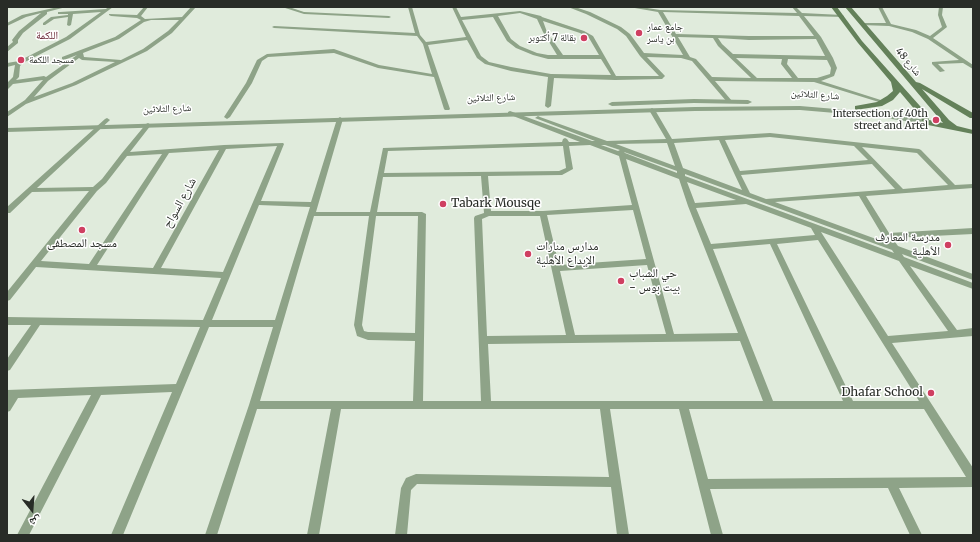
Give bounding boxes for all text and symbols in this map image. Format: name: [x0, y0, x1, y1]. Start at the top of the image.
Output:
place label: جامع عمار بن ياسر: [647, 21, 683, 44]
marker: جامع عمار بن ياسر: [634, 28, 644, 38]
district label: اللكمة: [36, 29, 58, 43]
place label: بقالة 7 أكتوبر: [528, 32, 576, 44]
marker: بقالة 7 أكتوبر: [579, 33, 589, 43]
street label: شارع 48: [893, 45, 923, 79]
place label: مسجد اللكمة: [29, 54, 74, 66]
marker: مسجد اللكمة: [16, 55, 26, 65]
street label: شارع الثلاثين: [790, 87, 840, 103]
street label: شارع الثلاثين: [467, 91, 515, 105]
street label: شارع الثلاثين: [143, 102, 191, 116]
place label: Intersection of 40th street and Artel: [832, 108, 928, 132]
marker: Intersection of 40th street and Artel: [931, 115, 941, 125]
street label: شارع السواح: [160, 175, 200, 231]
place label: Tabark Mousqe: [451, 197, 540, 211]
marker: Tabark Mousqe: [438, 199, 448, 209]
marker: مسجد المصطفى: [77, 225, 87, 235]
place label: مدرسة المعارف الأهلية: [875, 231, 940, 259]
place label: مسجد المصطفى: [47, 237, 117, 251]
place label: مدارس منارات الإبداع الأهلية: [536, 240, 598, 268]
marker: مدرسة المعارف الأهلية: [943, 240, 953, 250]
marker: مدارس منارات الإبداع الأهلية: [523, 249, 533, 259]
place label: حي الشباب - بيت بوس: [629, 267, 680, 295]
marker: حي الشباب - بيت بوس: [616, 276, 626, 286]
place label: Dhafar School: [841, 386, 923, 400]
marker: Dhafar School: [926, 388, 936, 398]
north arrow: [12, 490, 52, 530]
text: ش: [28, 513, 43, 530]

